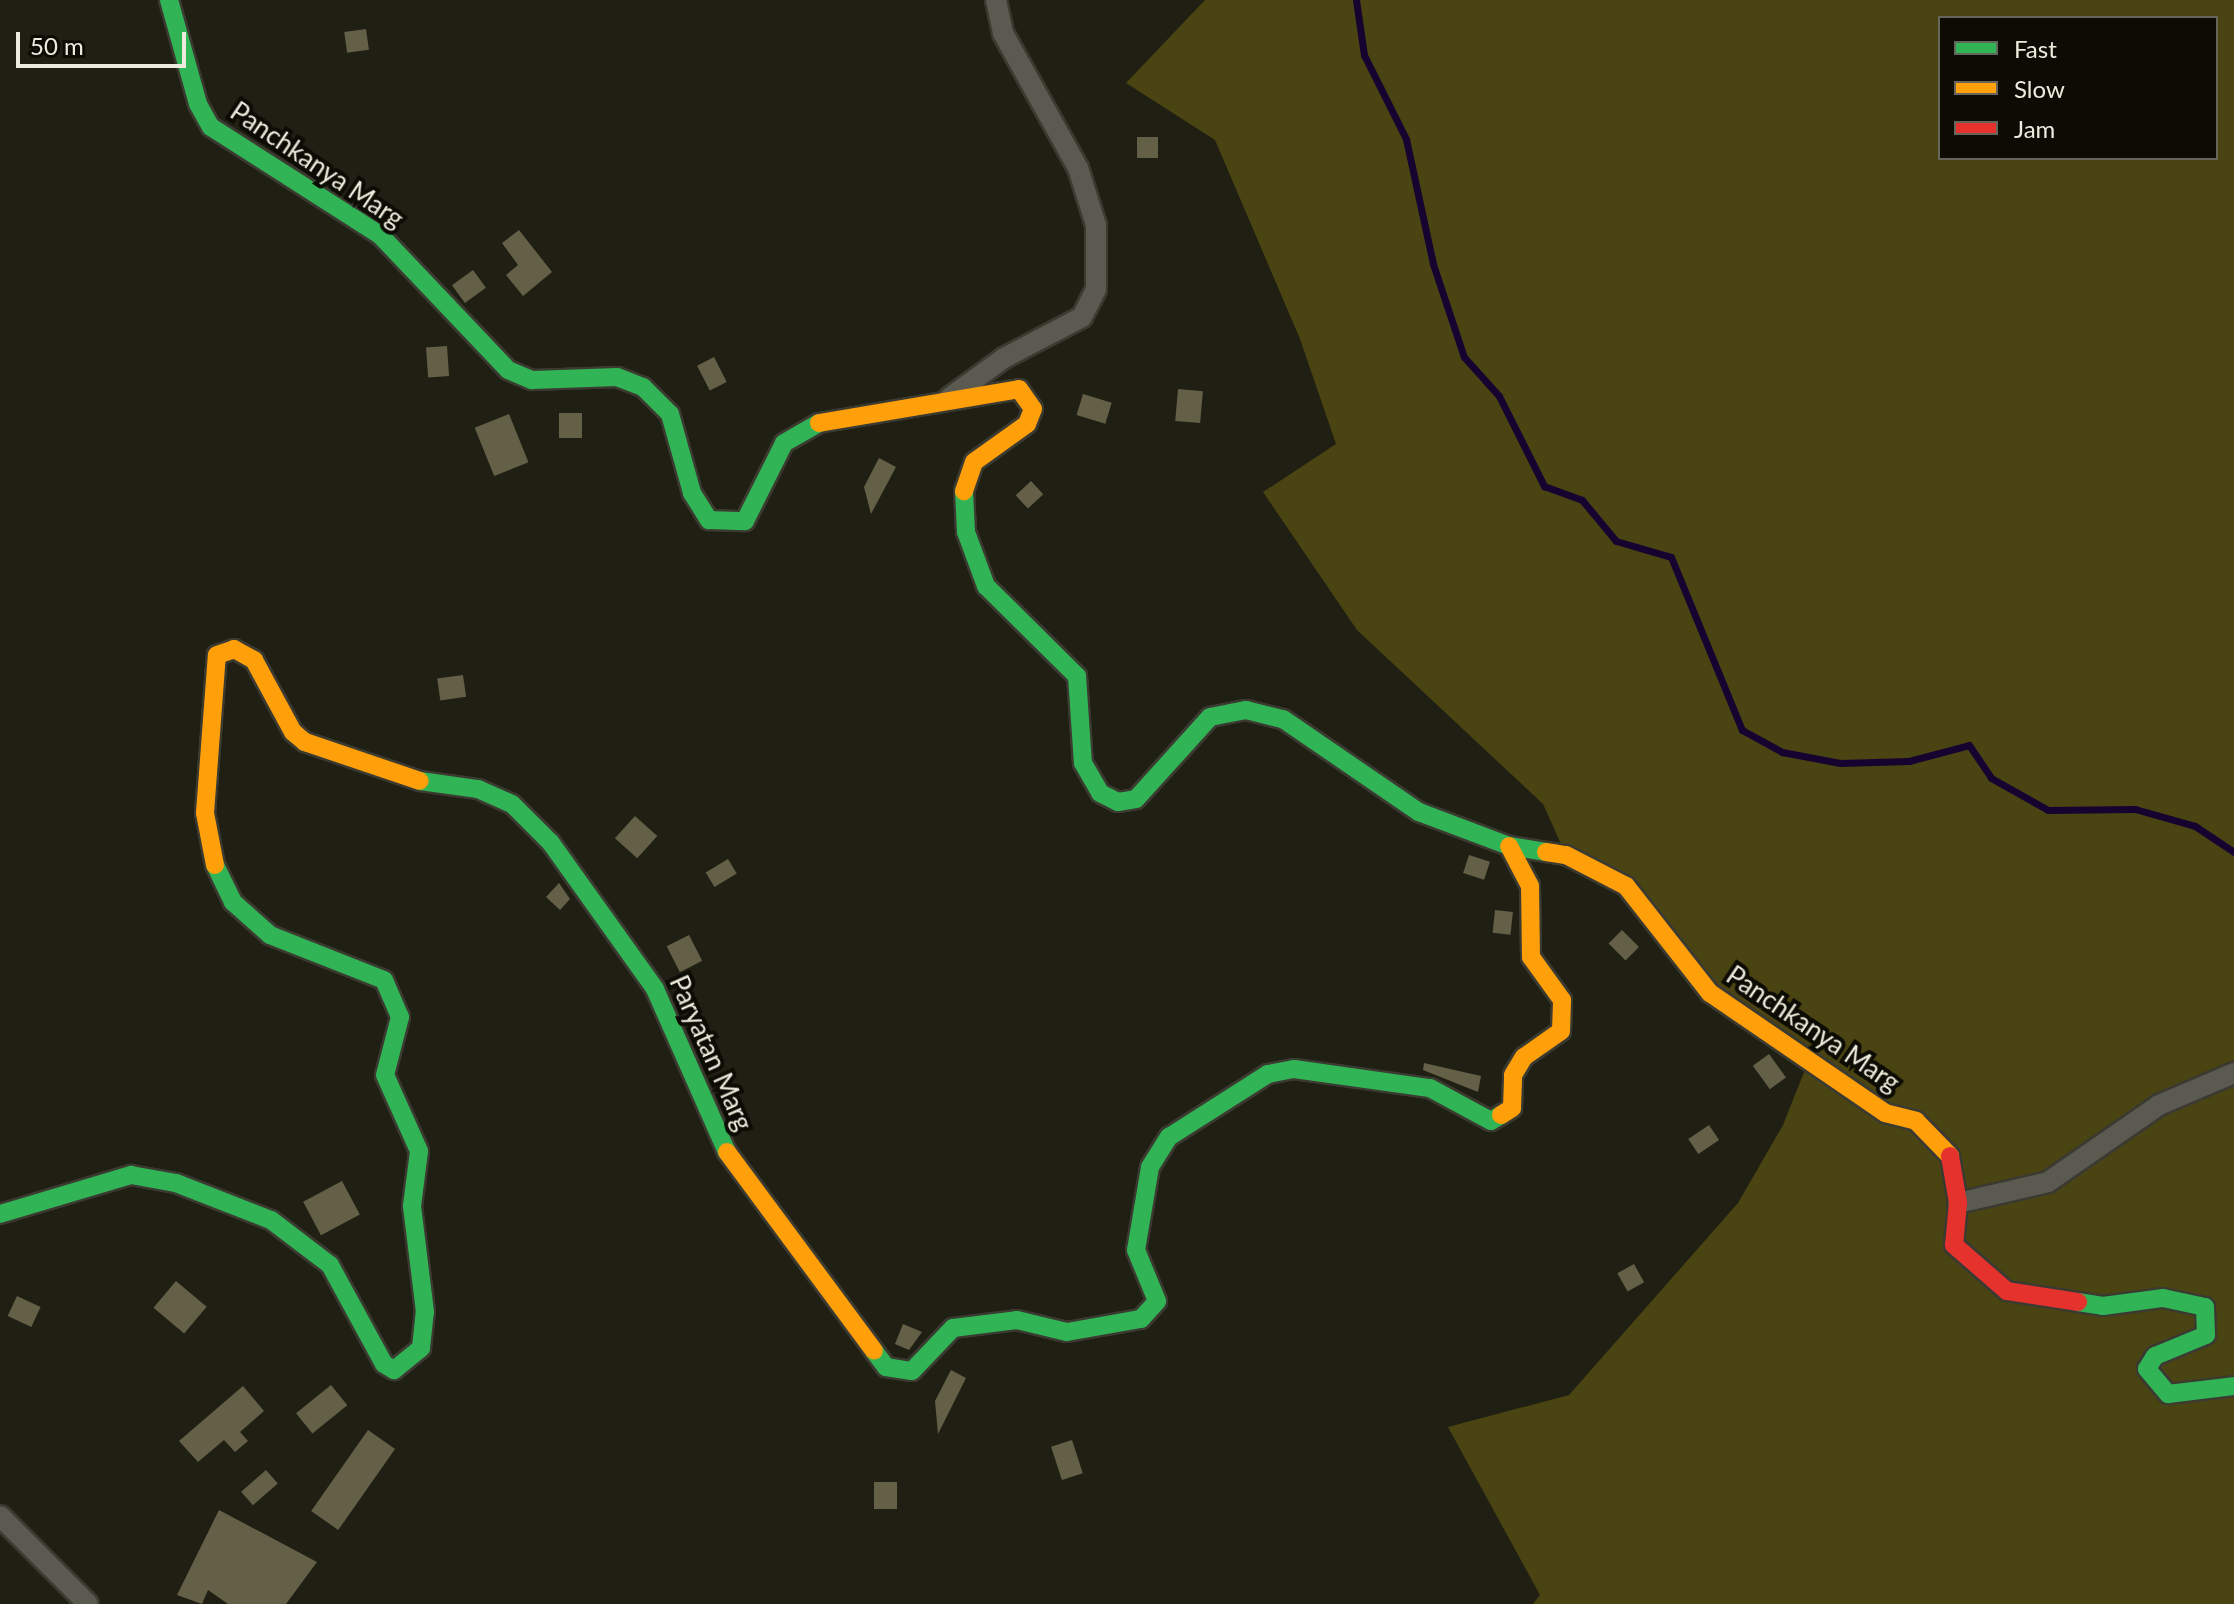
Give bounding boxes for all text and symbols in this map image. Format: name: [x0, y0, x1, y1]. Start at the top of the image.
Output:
scale bar: [20, 16, 190, 66]
legend: [1938, 16, 2218, 160]
text: 50 m: [30, 31, 84, 60]
text: Fast: [2014, 34, 2057, 63]
text: Slow: [2014, 74, 2065, 103]
street label: Panchkanya Marg: [225, 96, 409, 234]
text: Jam: [2014, 114, 2055, 143]
street label: Panchkanya Marg: [1721, 960, 1905, 1098]
street label: Paryatan Marg: [663, 971, 759, 1135]

